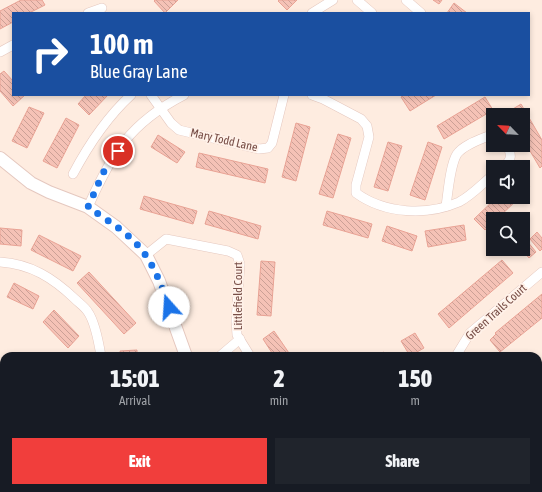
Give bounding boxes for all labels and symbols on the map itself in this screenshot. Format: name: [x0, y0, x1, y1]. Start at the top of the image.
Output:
north arrow: [486, 108, 530, 152]
street label: Mary Todd Lane: [189, 125, 259, 155]
pin: [101, 134, 135, 168]
street label: Littlefield Court: [231, 261, 245, 330]
street label: Green Trails Court: [463, 281, 530, 343]
position arrow: [148, 286, 190, 328]

